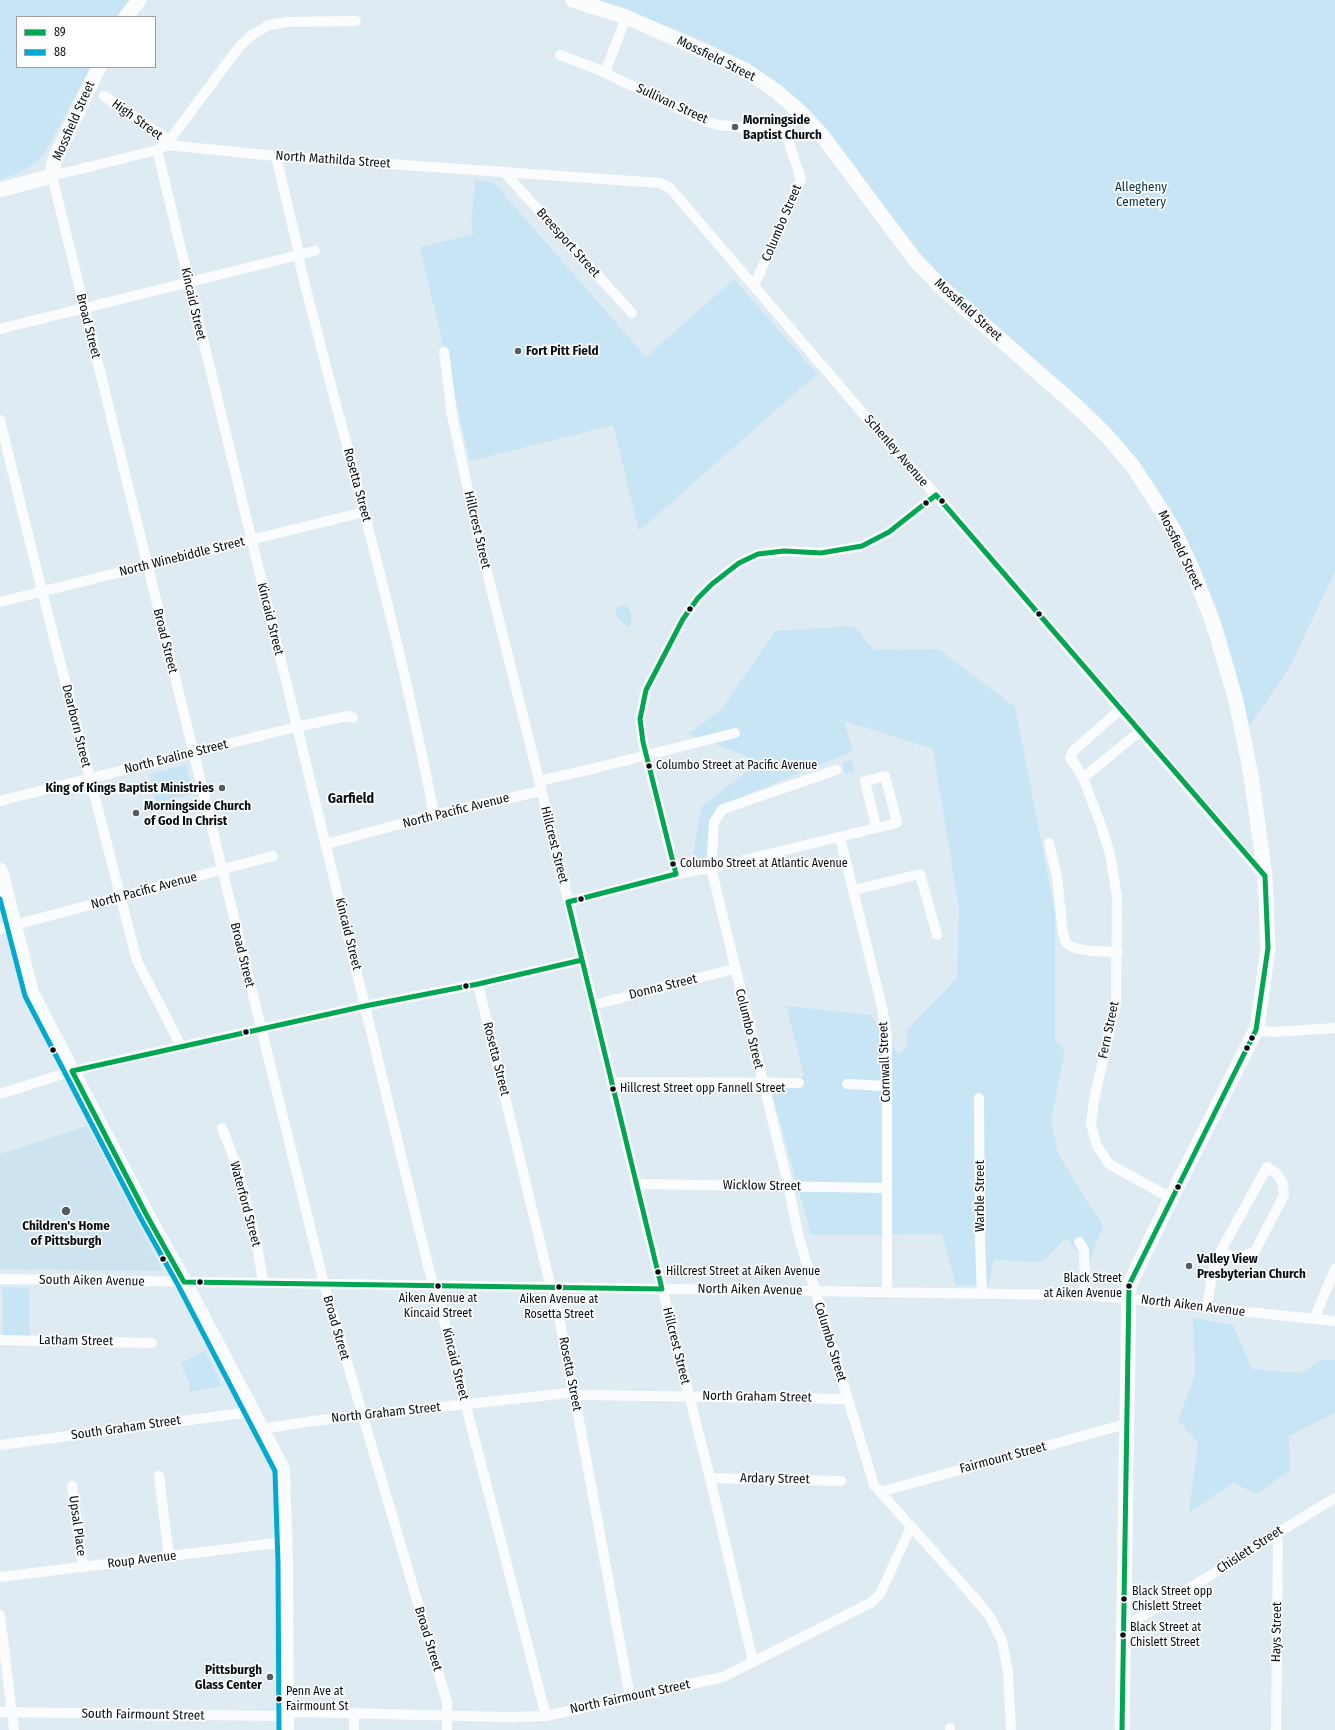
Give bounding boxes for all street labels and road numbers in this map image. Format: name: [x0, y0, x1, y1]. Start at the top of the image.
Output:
street label: Mossfield Street: [674, 33, 758, 85]
street label: Mossfield Street: [49, 79, 99, 163]
street label: Sullivan Street: [634, 81, 710, 127]
street label: High Street: [108, 96, 166, 144]
street label: North Mathilda Street: [275, 148, 391, 172]
street label: Columbo Street: [759, 182, 805, 264]
street label: Breesport Street: [533, 205, 603, 281]
street label: Kincaid Street: [177, 266, 209, 342]
street label: Mossfield Street: [931, 276, 1005, 344]
street label: Broad Street: [72, 292, 104, 360]
street label: Schenley Avenue: [861, 412, 931, 490]
street label: Rosetta Street: [340, 447, 374, 523]
street label: Hillcrest Street: [461, 490, 493, 570]
street label: Mossfield Street: [1154, 508, 1206, 592]
street label: North Winebiddle Street: [118, 534, 246, 580]
street label: Kincaid Street: [253, 581, 287, 657]
street label: Broad Street: [149, 607, 181, 675]
street label: Dearborn Street: [58, 683, 94, 769]
street label: North Evaline Street: [123, 737, 229, 777]
street label: North Pacific Avenue: [401, 790, 511, 832]
street label: Hillcrest Street: [537, 805, 571, 885]
street label: North Pacific Avenue: [89, 869, 199, 913]
street label: Kincaid Street: [331, 896, 365, 972]
street label: Broad Street: [226, 921, 258, 989]
street label: Donna Street: [627, 971, 699, 1003]
street label: Columbo Street: [731, 987, 767, 1071]
street label: Fern Street: [1095, 1000, 1123, 1060]
street label: Rosetta Street: [479, 1020, 513, 1098]
street label: Cornwall Street: [876, 1021, 894, 1103]
street label: Waterford Street: [226, 1160, 264, 1248]
street label: Warble Street: [972, 1160, 988, 1232]
street label: Wicklow Street: [723, 1178, 801, 1194]
street label: South Aiken Avenue: [39, 1272, 145, 1290]
street label: North Aiken Avenue: [697, 1281, 803, 1299]
street label: North Aiken Avenue: [1140, 1292, 1246, 1320]
street label: Broad Street: [319, 1294, 353, 1362]
street label: Columbo Street: [811, 1300, 849, 1384]
street label: Hillcrest Street: [659, 1306, 693, 1386]
street label: Kincaid Street: [438, 1326, 472, 1402]
street label: Latham Street: [39, 1333, 113, 1349]
street label: Rosetta Street: [555, 1335, 585, 1413]
street label: North Graham Street: [702, 1388, 812, 1406]
street label: North Graham Street: [331, 1400, 441, 1426]
street label: South Graham Street: [70, 1413, 182, 1443]
street label: Fairmount Street: [958, 1439, 1048, 1477]
street label: Ardary Street: [740, 1471, 810, 1487]
street label: Upsal Place: [65, 1495, 89, 1557]
street label: Chislett Street: [1214, 1523, 1286, 1577]
street label: Roup Avenue: [107, 1548, 177, 1572]
street label: Hays Street: [1269, 1602, 1285, 1662]
street label: Broad Street: [411, 1605, 445, 1673]
street label: North Fairmount Street: [569, 1677, 691, 1717]
street label: South Fairmount Street: [81, 1706, 205, 1724]

